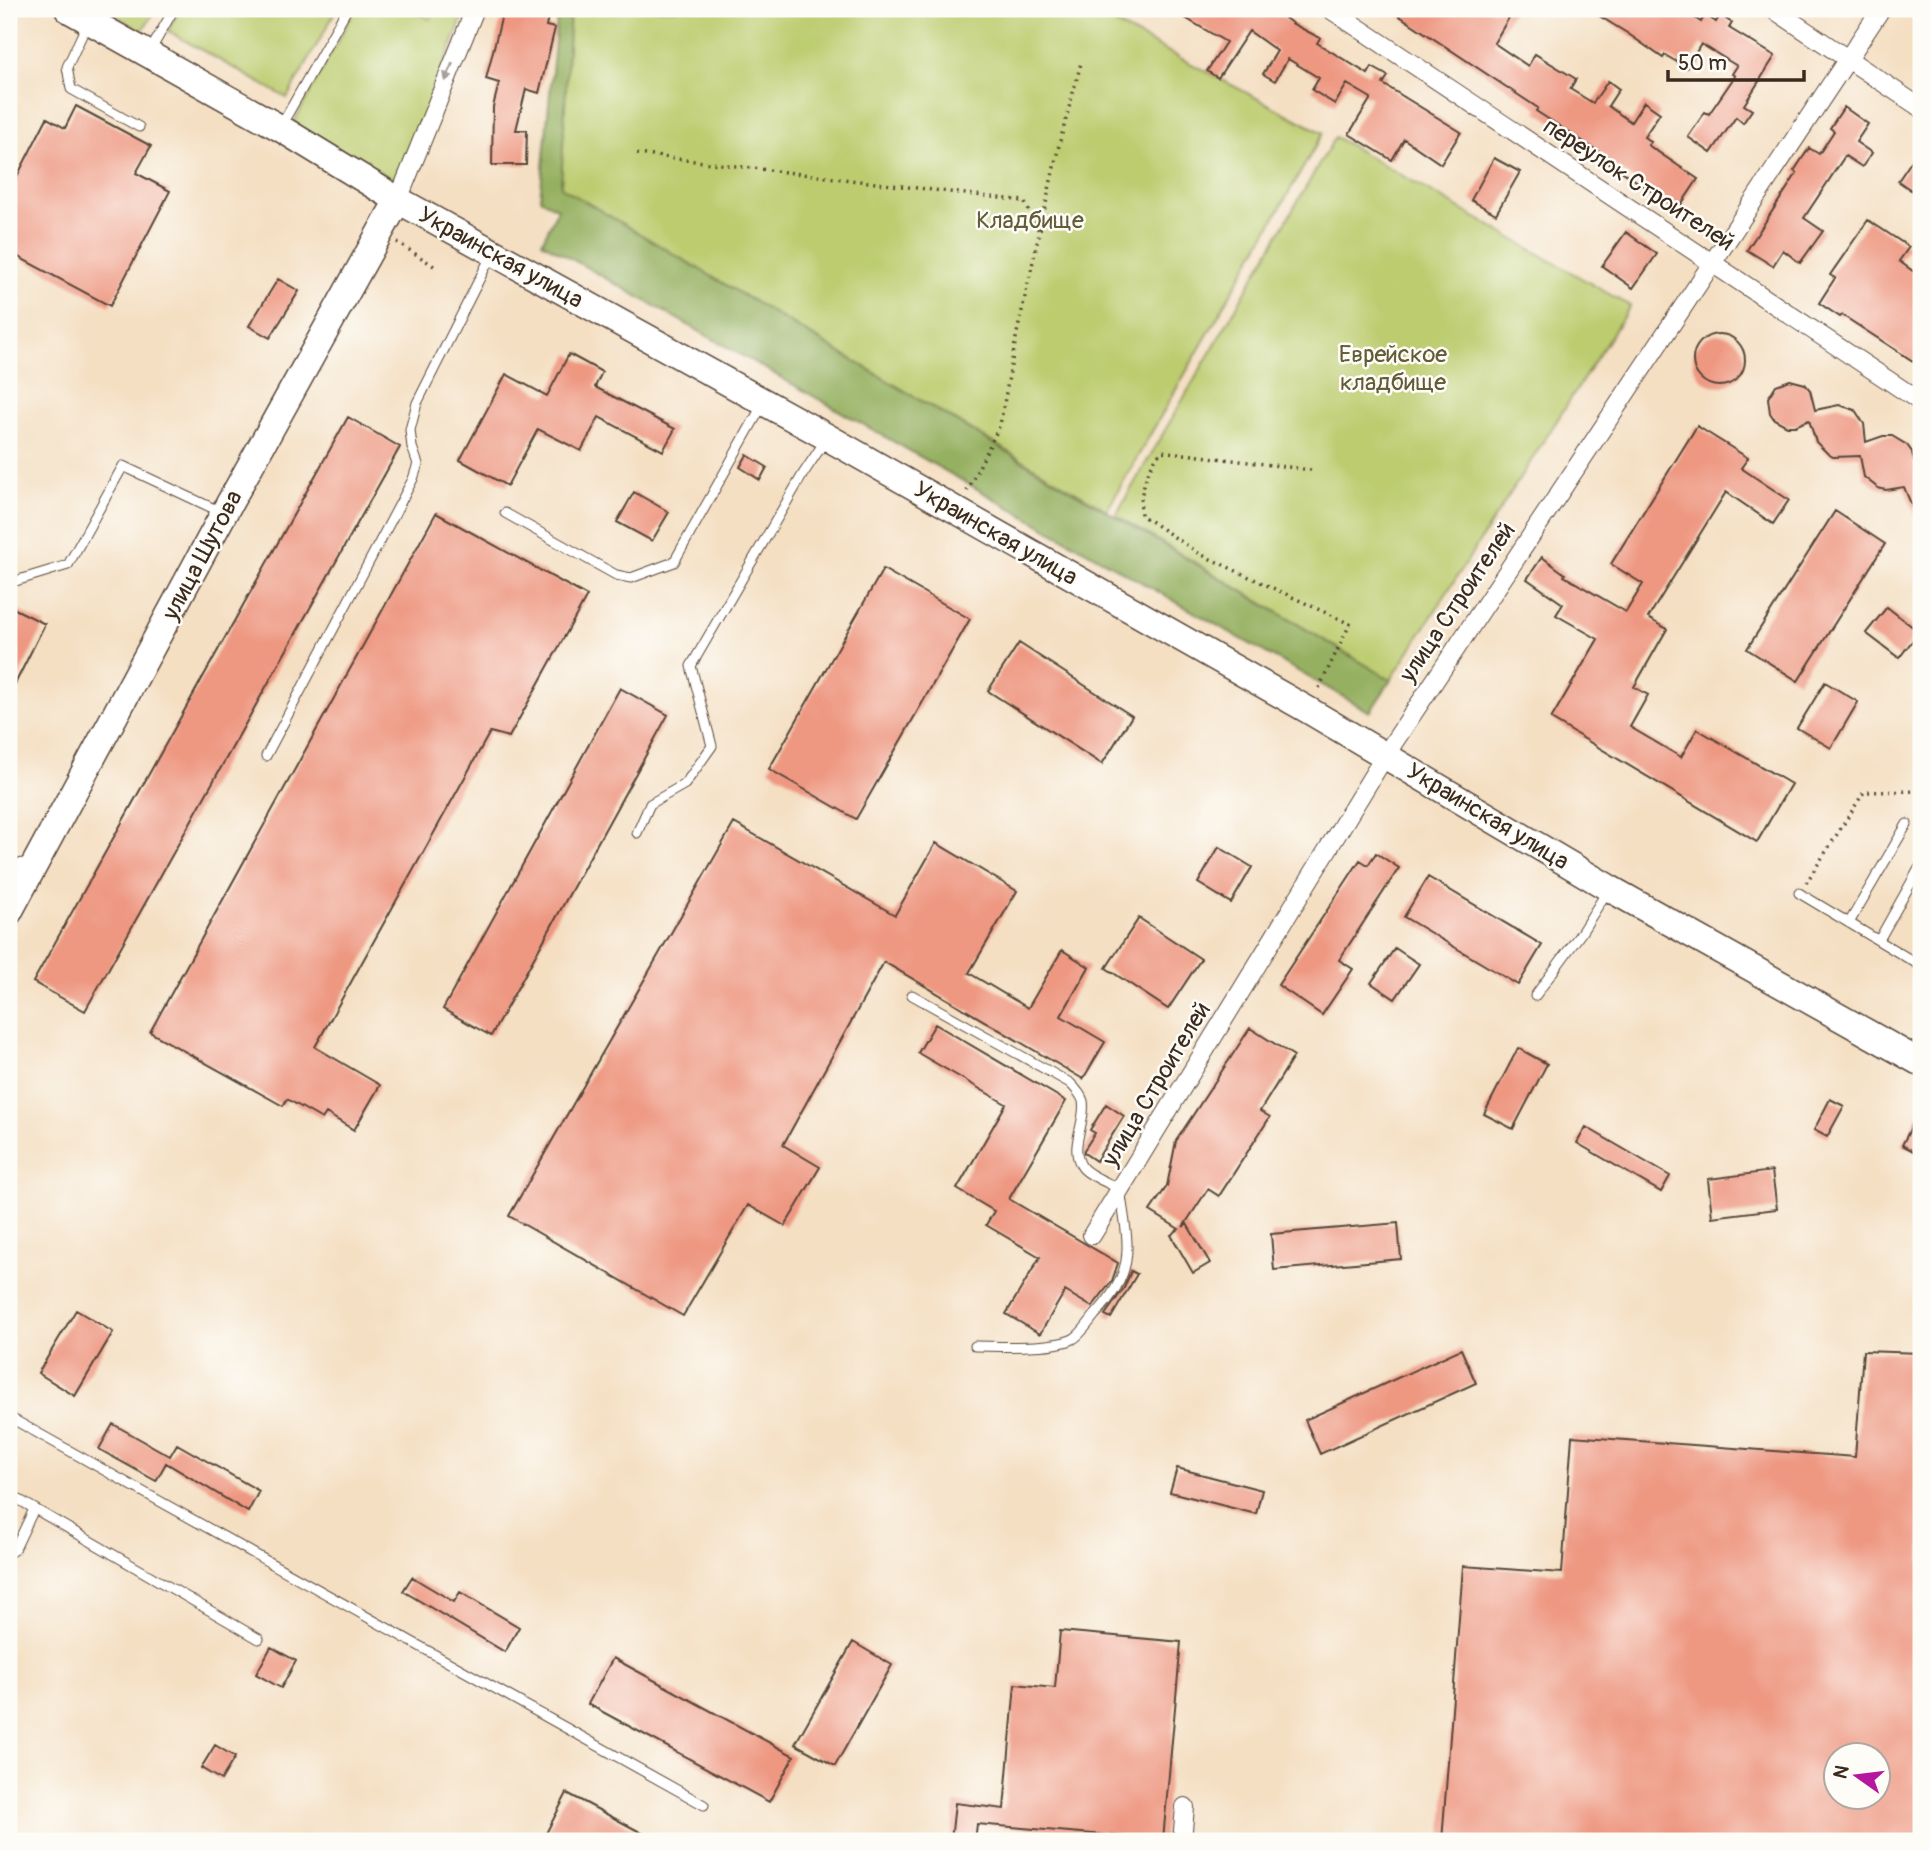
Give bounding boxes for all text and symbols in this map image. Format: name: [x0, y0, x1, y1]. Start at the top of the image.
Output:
scale bar: [1668, 38, 1804, 82]
text: 50 m: [1678, 50, 1727, 77]
one-way arrow: [444, 62, 455, 83]
street label: переулок Строителей: [1538, 112, 1740, 257]
street label: Украинская улица: [413, 200, 588, 315]
park label: Кладбище: [976, 206, 1084, 235]
park label: Еврейское кладбище: [1339, 340, 1447, 397]
street label: Украинская улица: [909, 475, 1083, 592]
street label: улица Шутова: [156, 485, 249, 626]
street label: улица Строителей: [1393, 517, 1522, 689]
street label: Украинская улица: [1401, 757, 1574, 876]
street label: улица Строителей: [1095, 997, 1217, 1173]
north arrow: [1822, 1742, 1892, 1812]
text: N: [1828, 1763, 1855, 1781]

